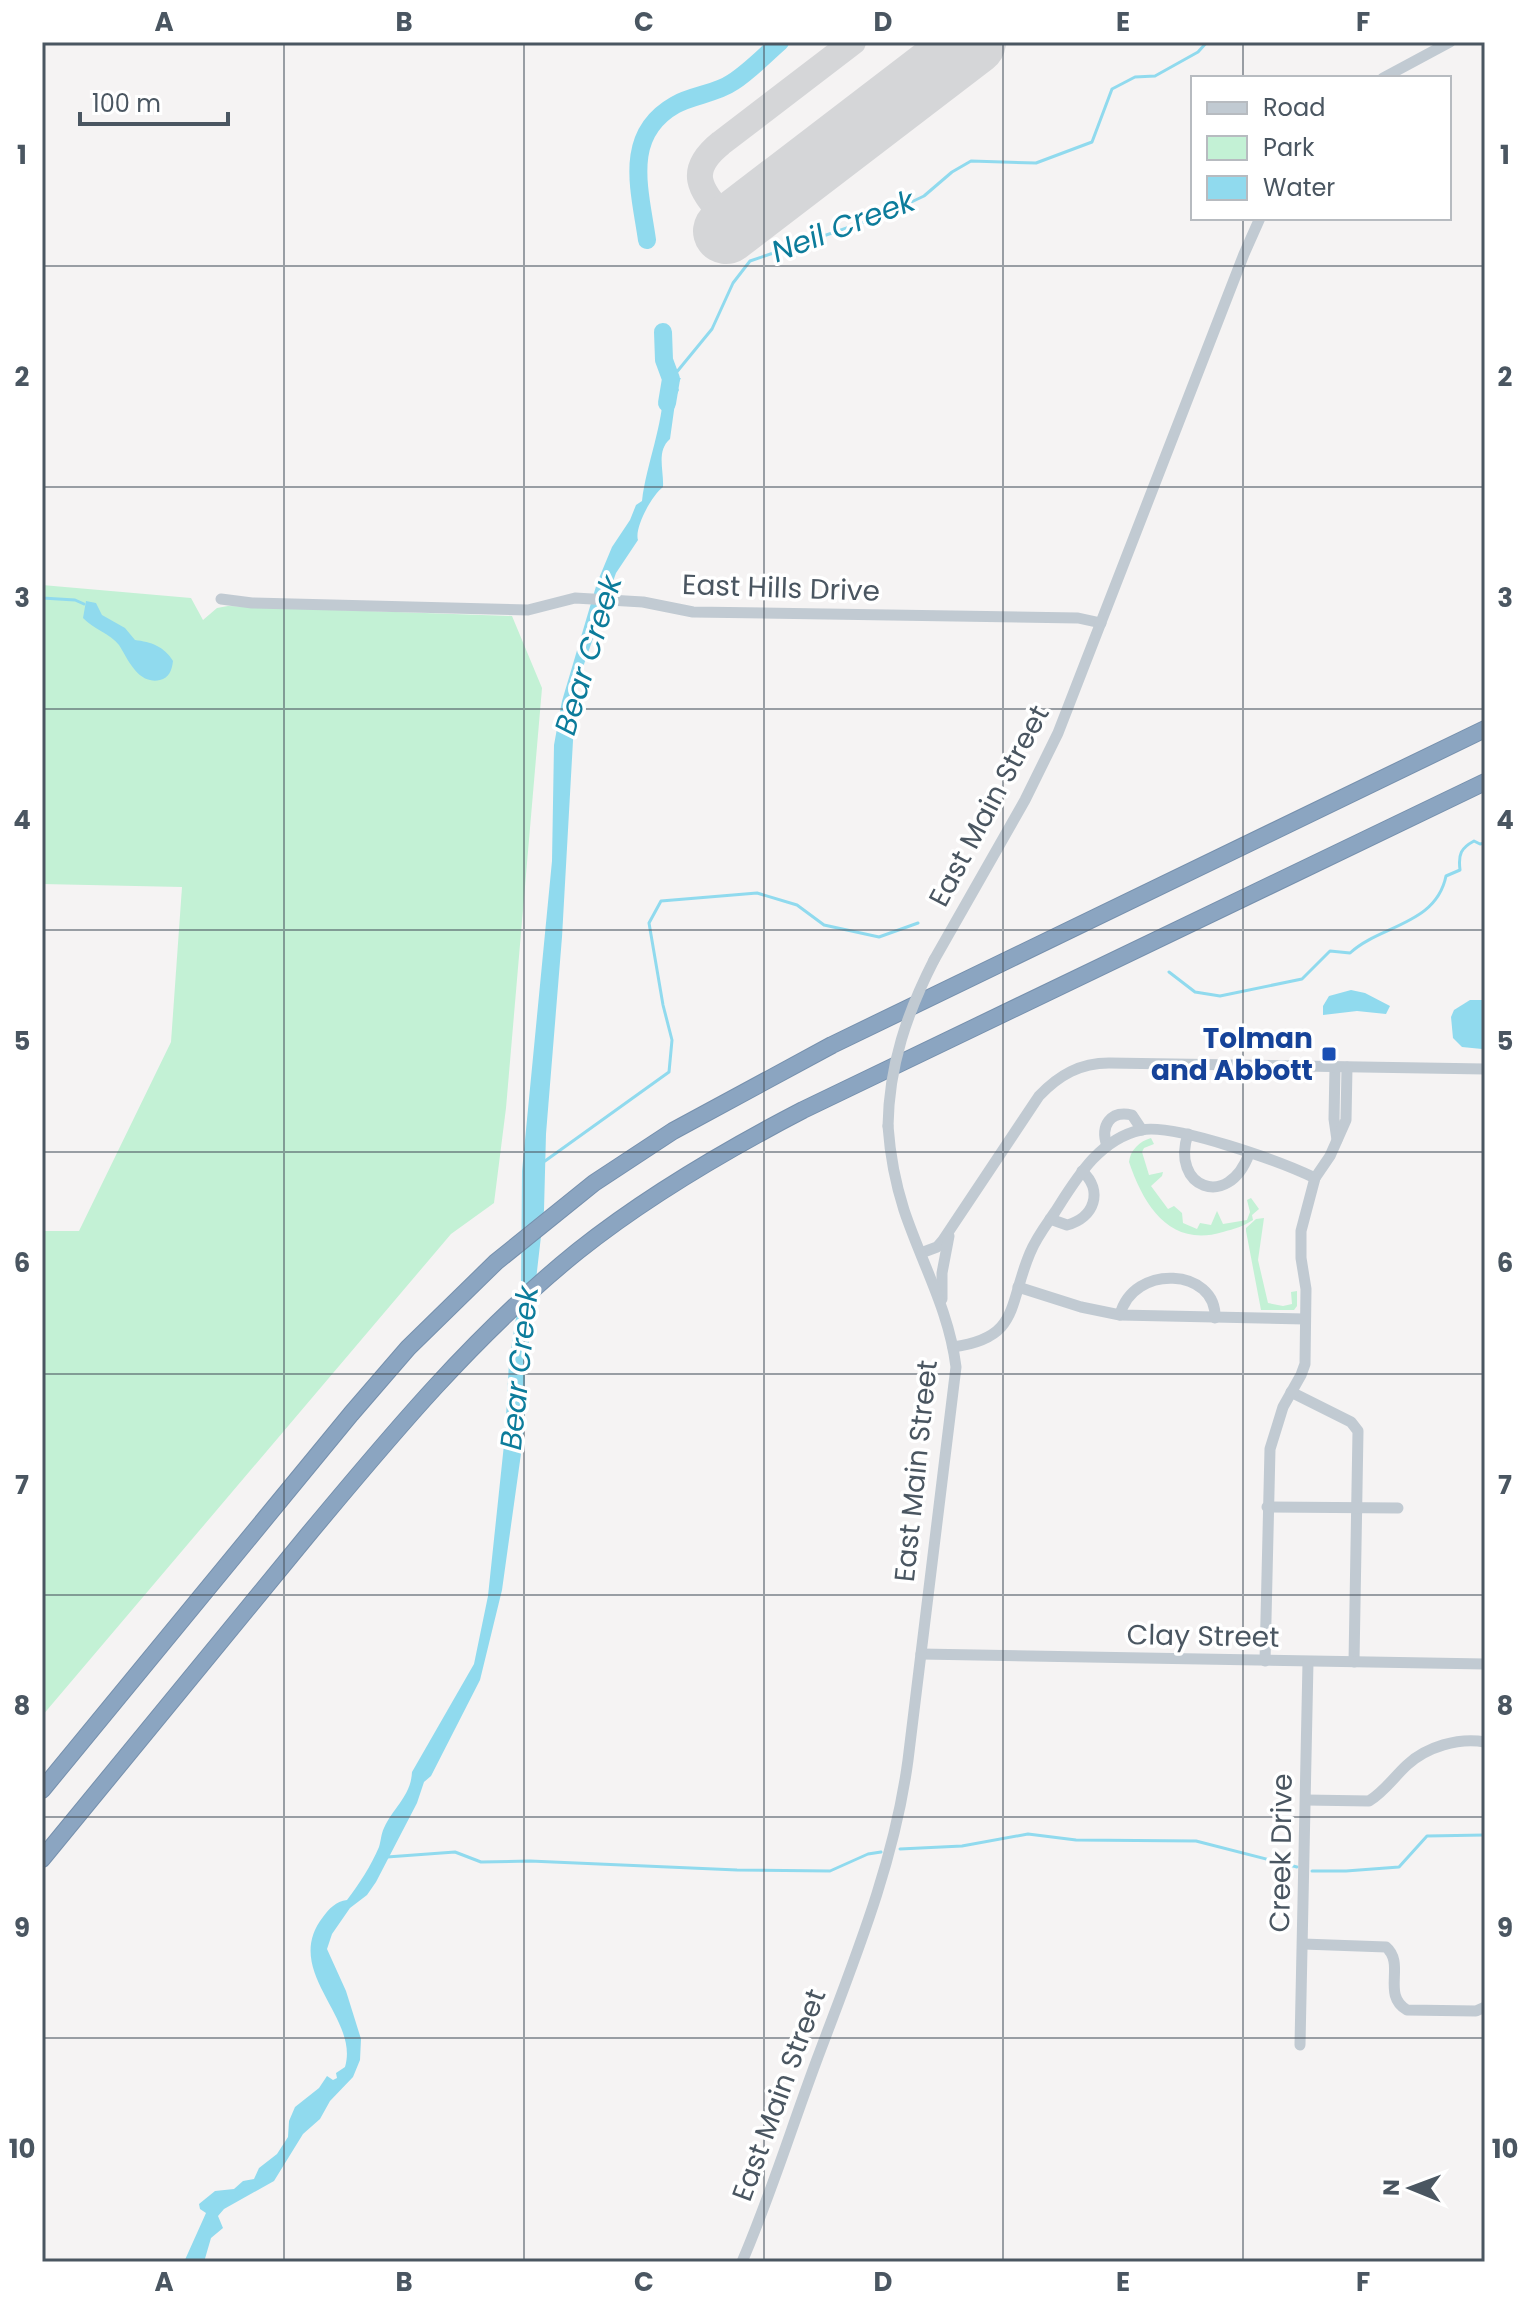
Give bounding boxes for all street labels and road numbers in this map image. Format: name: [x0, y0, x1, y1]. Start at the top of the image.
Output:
street label: East Hills Drive: [681, 565, 881, 611]
street label: East Main Street: [919, 698, 1059, 914]
street label: East Main Street: [885, 1358, 947, 1584]
street label: Clay Street: [1126, 1615, 1280, 1657]
street label: Creek Drive: [1260, 1773, 1302, 1933]
street label: East Main Street: [723, 1984, 835, 2206]

